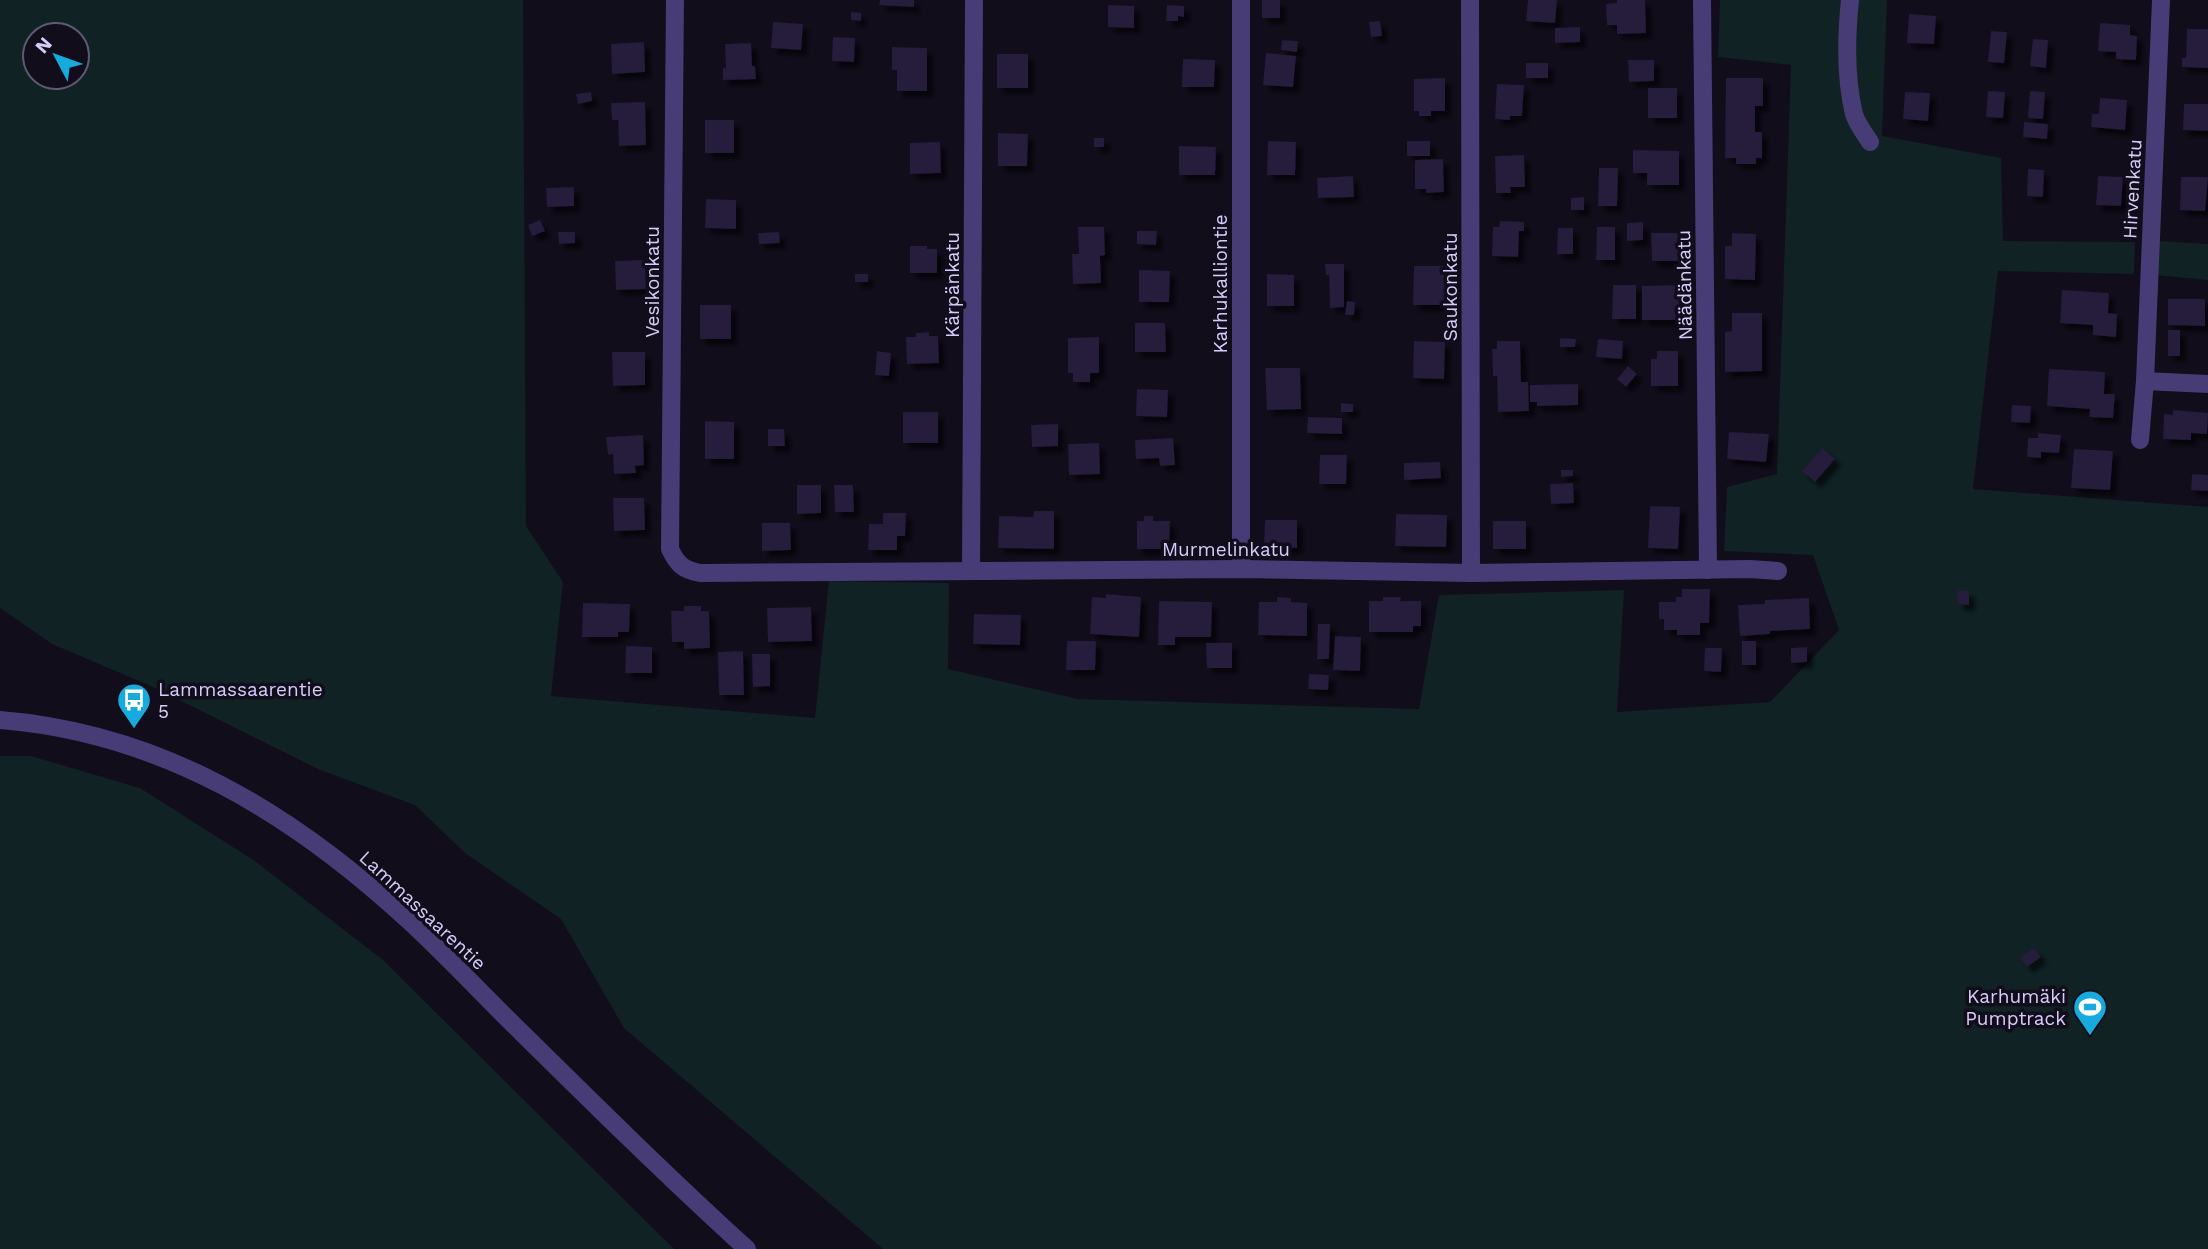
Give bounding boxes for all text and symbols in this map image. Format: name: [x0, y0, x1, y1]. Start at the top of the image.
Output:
north arrow: [21, 21, 91, 91]
text: N: [30, 32, 57, 58]
street label: Hirvenkatu: [2118, 138, 2147, 240]
street label: Karhukalliontie: [1209, 214, 1232, 354]
street label: Vesikonkatu: [641, 226, 664, 338]
street label: Näädänkatu: [1672, 230, 1697, 340]
street label: Kärpänkatu: [941, 232, 964, 338]
street label: Saukonkatu: [1439, 233, 1462, 341]
street label: Murmelinkatu: [1162, 538, 1290, 561]
place label: Lammassaarentie 5: [158, 678, 323, 723]
bus stop icon: Lammassaarentie 5: [115, 681, 153, 730]
street label: Lammassaarentie: [355, 846, 491, 975]
place label: Karhumäki Pumptrack: [1965, 985, 2066, 1030]
sports icon: Karhumäki Pumptrack: [2071, 988, 2109, 1037]

